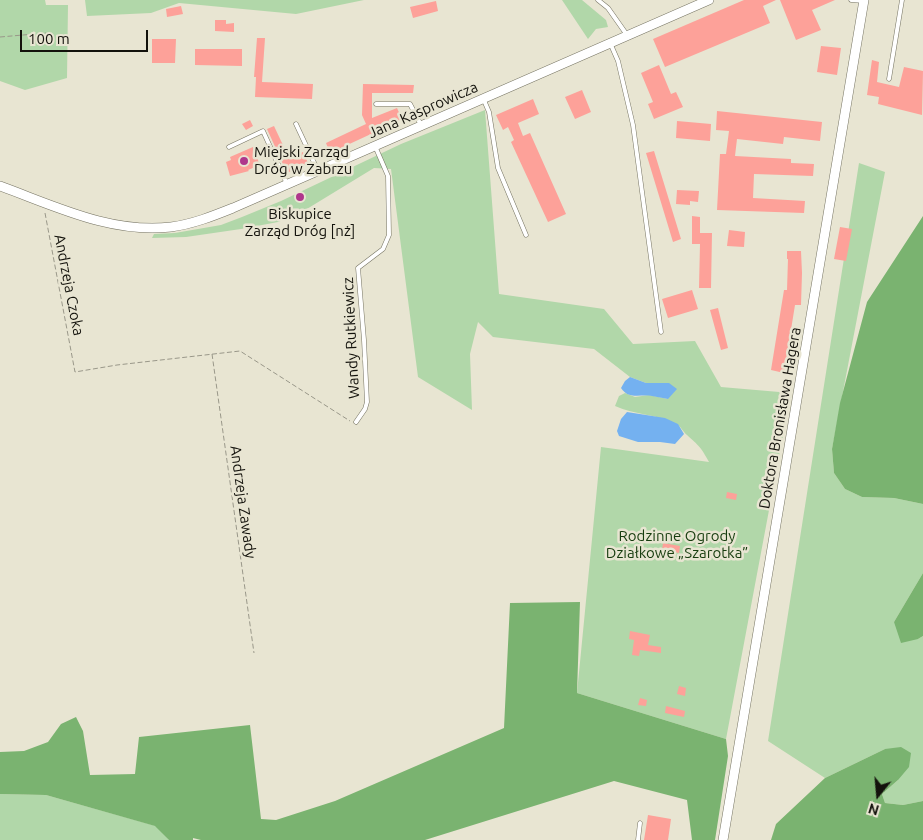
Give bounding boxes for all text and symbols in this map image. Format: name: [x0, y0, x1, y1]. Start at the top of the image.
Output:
scale bar: [22, 20, 150, 52]
text: 100 m: [28, 30, 70, 47]
street label: Jana Kasprowicza: [365, 78, 481, 142]
place label: Miejski Zarząd Dróg w Zabrzu: [254, 143, 352, 178]
marker: Miejski Zarząd Dróg w Zabrzu: [238, 155, 250, 167]
marker: Biskupice Zarząd Dróg [nż]: [294, 191, 306, 203]
place label: Biskupice Zarząd Dróg [nż]: [245, 205, 355, 240]
street label: Andrzeja Czoka: [50, 233, 88, 337]
street label: Wandy Rutkiewicz: [339, 277, 363, 399]
street label: Doktora Bronisława Hagera: [755, 326, 805, 510]
street label: Andrzeja Zawady: [226, 444, 260, 560]
park label: Rodzinne Ogrody Działkowe „Szarotka”: [606, 527, 748, 562]
north arrow: [853, 770, 903, 820]
text: N: [866, 800, 881, 819]

